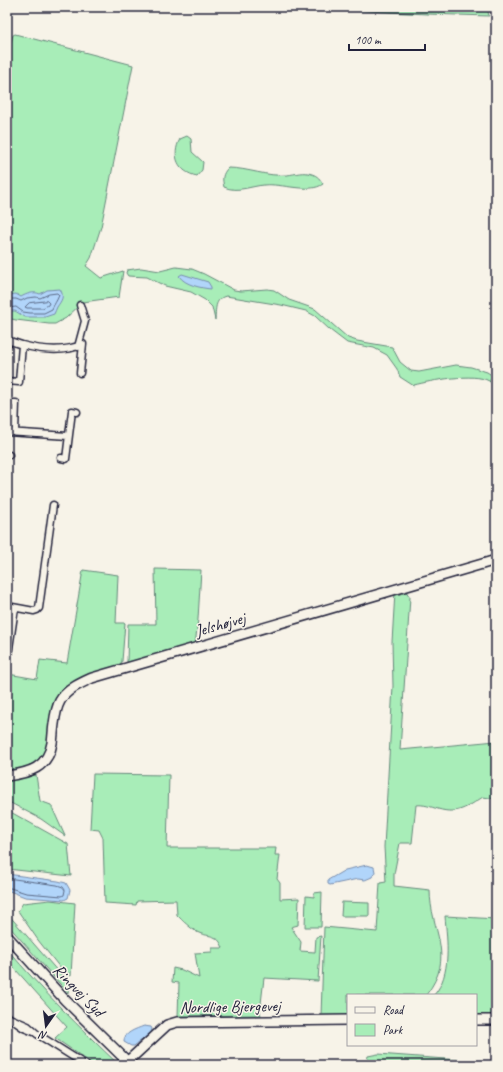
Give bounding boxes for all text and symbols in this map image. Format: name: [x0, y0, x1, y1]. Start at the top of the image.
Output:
scale bar: [349, 26, 425, 52]
text: 100 m: [355, 32, 382, 48]
street label: Jelshøjvej: [192, 607, 250, 642]
street label: Ringvej Syd: [48, 960, 111, 1023]
legend: [347, 994, 477, 1046]
street label: Nordlige Bjergevej: [179, 995, 283, 1018]
text: Road: [383, 1002, 405, 1018]
north arrow: [26, 1006, 66, 1046]
text: Park: [383, 1022, 404, 1038]
text: N: [36, 1028, 49, 1043]

